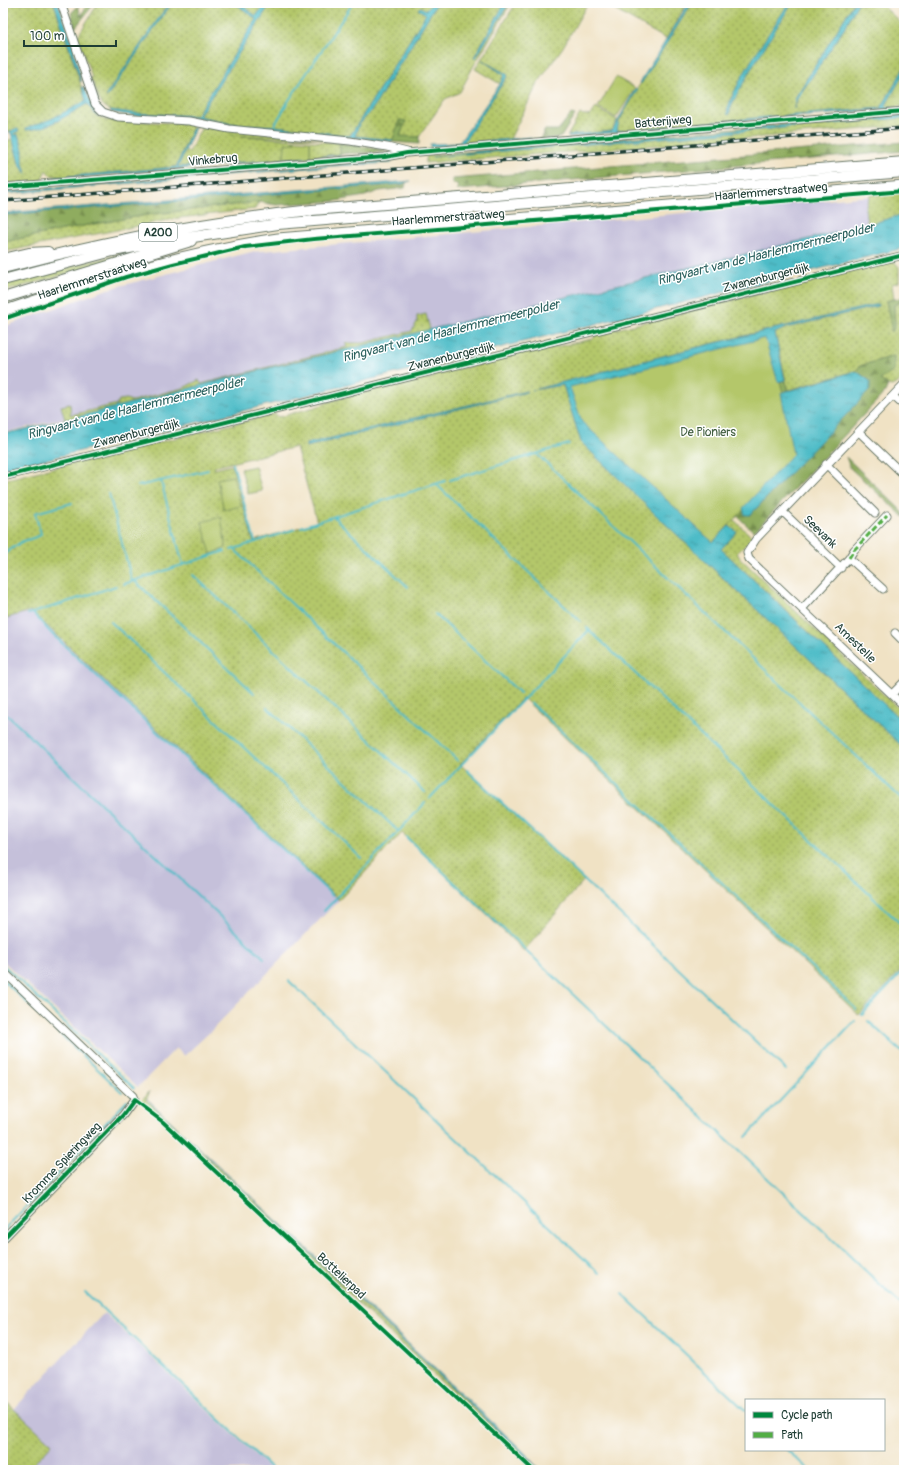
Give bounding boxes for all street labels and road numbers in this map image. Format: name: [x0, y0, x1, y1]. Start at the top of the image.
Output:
street label: Batterijweg: [634, 112, 692, 132]
street label: Vinkebrug: [188, 150, 238, 170]
street label: Haarlemmerstraatweg: [714, 180, 828, 204]
street label: Haarlemmerstraatweg: [391, 207, 505, 229]
road number: A200: [139, 223, 177, 241]
street label: Haarlemmerstraatweg: [36, 254, 148, 304]
street label: Zwanenburgerdijk: [721, 260, 811, 296]
street label: Zwanenburgerdijk: [406, 339, 496, 375]
street label: Zwanenburgerdijk: [91, 416, 181, 452]
street label: Seevank: [800, 512, 840, 552]
street label: Amestelle: [831, 620, 879, 666]
street label: Kromme Spieringweg: [19, 1119, 105, 1207]
street label: Bottelierpad: [314, 1250, 369, 1302]

